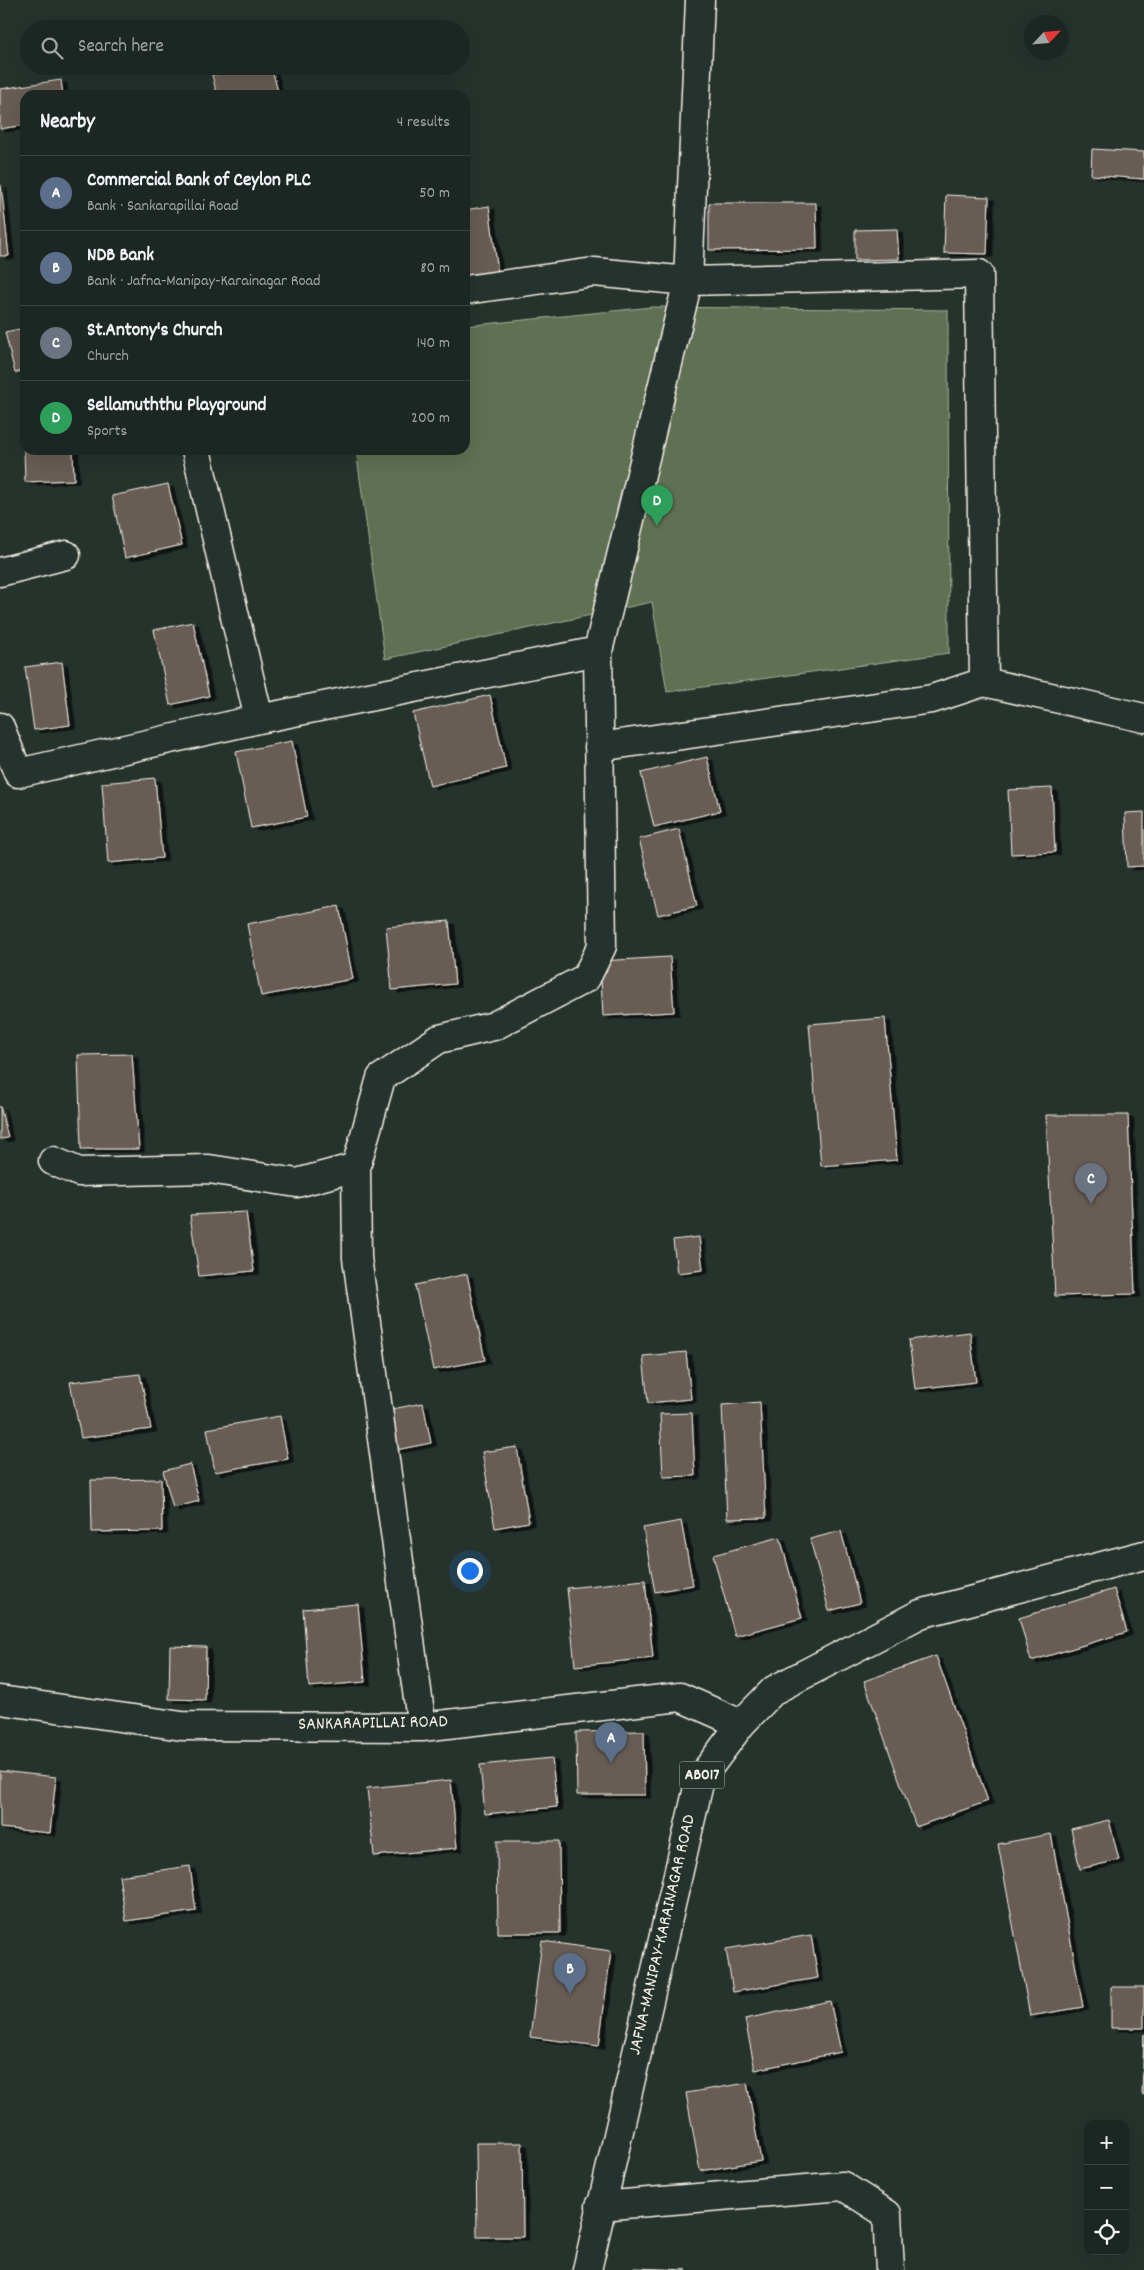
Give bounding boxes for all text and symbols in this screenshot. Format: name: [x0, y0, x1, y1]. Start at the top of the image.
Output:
north arrow: [1024, 15, 1069, 60]
search box: [20, 20, 470, 75]
icon: search: [38, 34, 66, 62]
text: Search here: [78, 34, 164, 61]
text: Nearby: [40, 108, 95, 138]
text: 4 results: [397, 111, 450, 134]
text: Commercial Bank of Ceylon PLC: [87, 168, 311, 195]
text: A: [52, 182, 60, 205]
text: 50 m: [419, 182, 450, 205]
text: Bank · Sankarapillai Road: [87, 195, 238, 218]
text: NDB Bank: [87, 243, 154, 270]
text: B: [52, 257, 60, 280]
text: 80 m: [420, 257, 450, 280]
text: Bank · Jafna-Manipay-Karainagar Road: [87, 270, 321, 293]
text: St.Antony's Church: [87, 318, 222, 345]
text: C: [52, 332, 60, 355]
text: 140 m: [416, 332, 450, 355]
text: Church: [87, 345, 129, 368]
text: Sellamuththu Playground: [87, 393, 266, 420]
text: D: [52, 407, 60, 430]
text: 200 m: [411, 407, 450, 430]
text: Sports: [87, 420, 127, 443]
pin: D: [641, 485, 673, 526]
pin: C: [1075, 1163, 1107, 1204]
your location: [457, 1558, 483, 1584]
street label: SANKARAPILLAI ROAD: [298, 1710, 448, 1738]
pin: A: [595, 1722, 627, 1763]
road number: AB017: [680, 1762, 724, 1788]
street label: JAFNA-MANIPAY-KARAINAGAR ROAD: [623, 1812, 703, 2058]
pin: B: [554, 1953, 586, 1994]
map controls: [1084, 2120, 1129, 2255]
button: +: [1084, 2120, 1129, 2165]
button: −: [1084, 2165, 1129, 2210]
button: locate: [1084, 2210, 1129, 2255]

